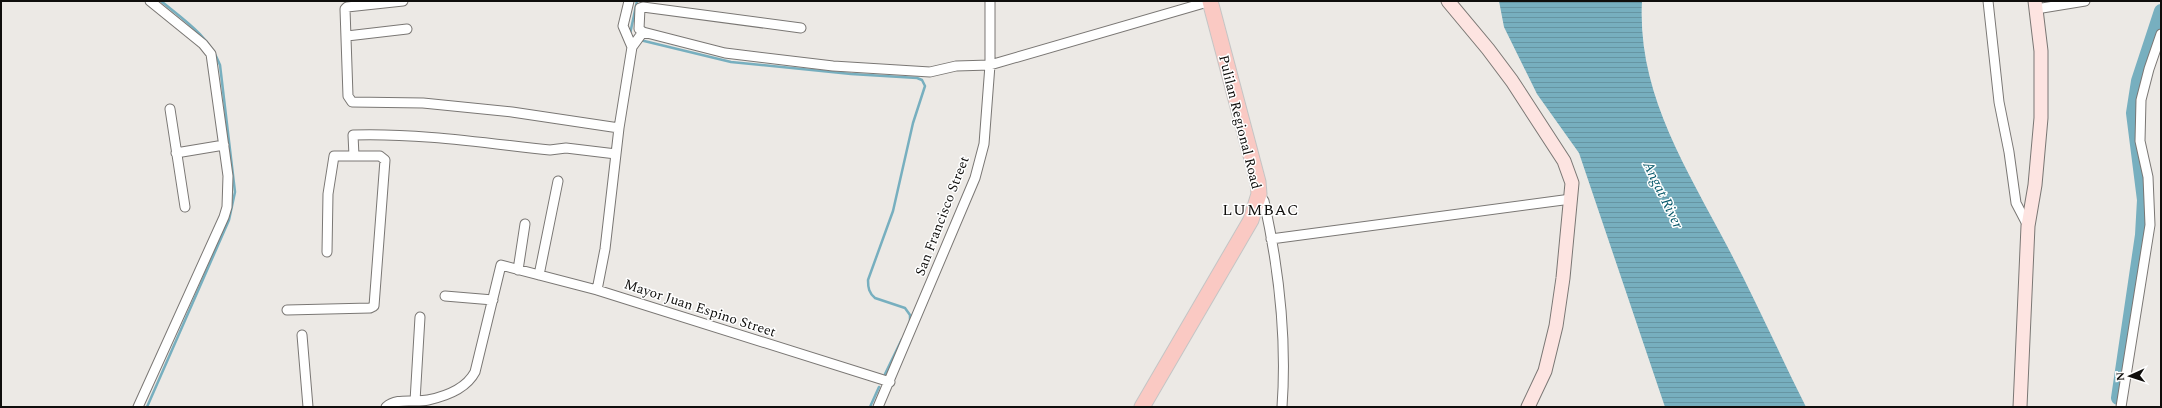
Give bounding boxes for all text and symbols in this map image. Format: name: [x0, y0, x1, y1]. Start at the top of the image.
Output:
street label: Pulilan Regional Road: [1213, 53, 1267, 191]
street label: San Francisco Street: [909, 153, 975, 279]
water label: Angat River: [1636, 156, 1690, 233]
district label: LUMBAC: [1222, 198, 1300, 222]
street label: Mayor Juan Espino Street: [621, 274, 779, 343]
north arrow: [2110, 356, 2150, 396]
text: N: [2112, 372, 2129, 381]

